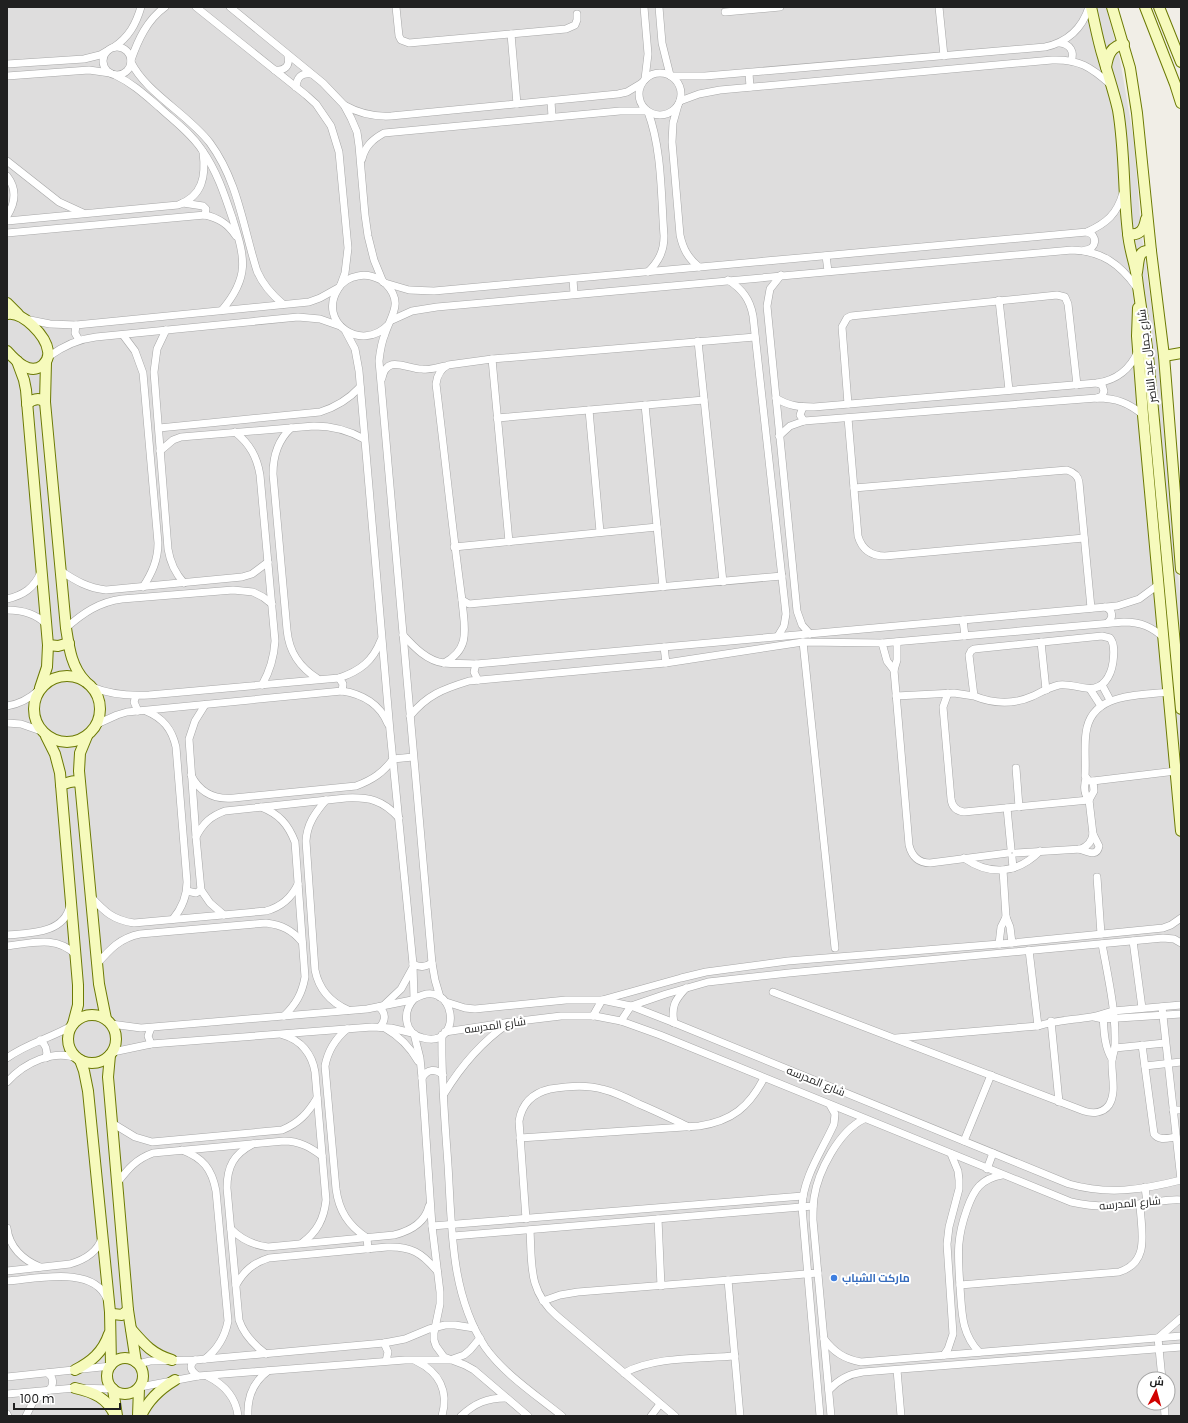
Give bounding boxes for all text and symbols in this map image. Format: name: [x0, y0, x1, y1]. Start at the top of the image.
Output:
street label: شارع جمال عبد الناصر: [1133, 308, 1161, 405]
street label: شارع المدرسه: [463, 1013, 527, 1037]
street label: شارع المدرسه: [784, 1062, 848, 1100]
street label: شارع المدرسه: [1098, 1192, 1162, 1214]
place label: ماركت الشباب: [842, 1270, 910, 1286]
marker: ماركت الشباب: [829, 1273, 839, 1283]
north arrow: [1136, 1371, 1176, 1411]
text: ش: [1149, 1372, 1165, 1390]
scale bar: [14, 1385, 120, 1411]
text: 100 m: [20, 1390, 54, 1407]

